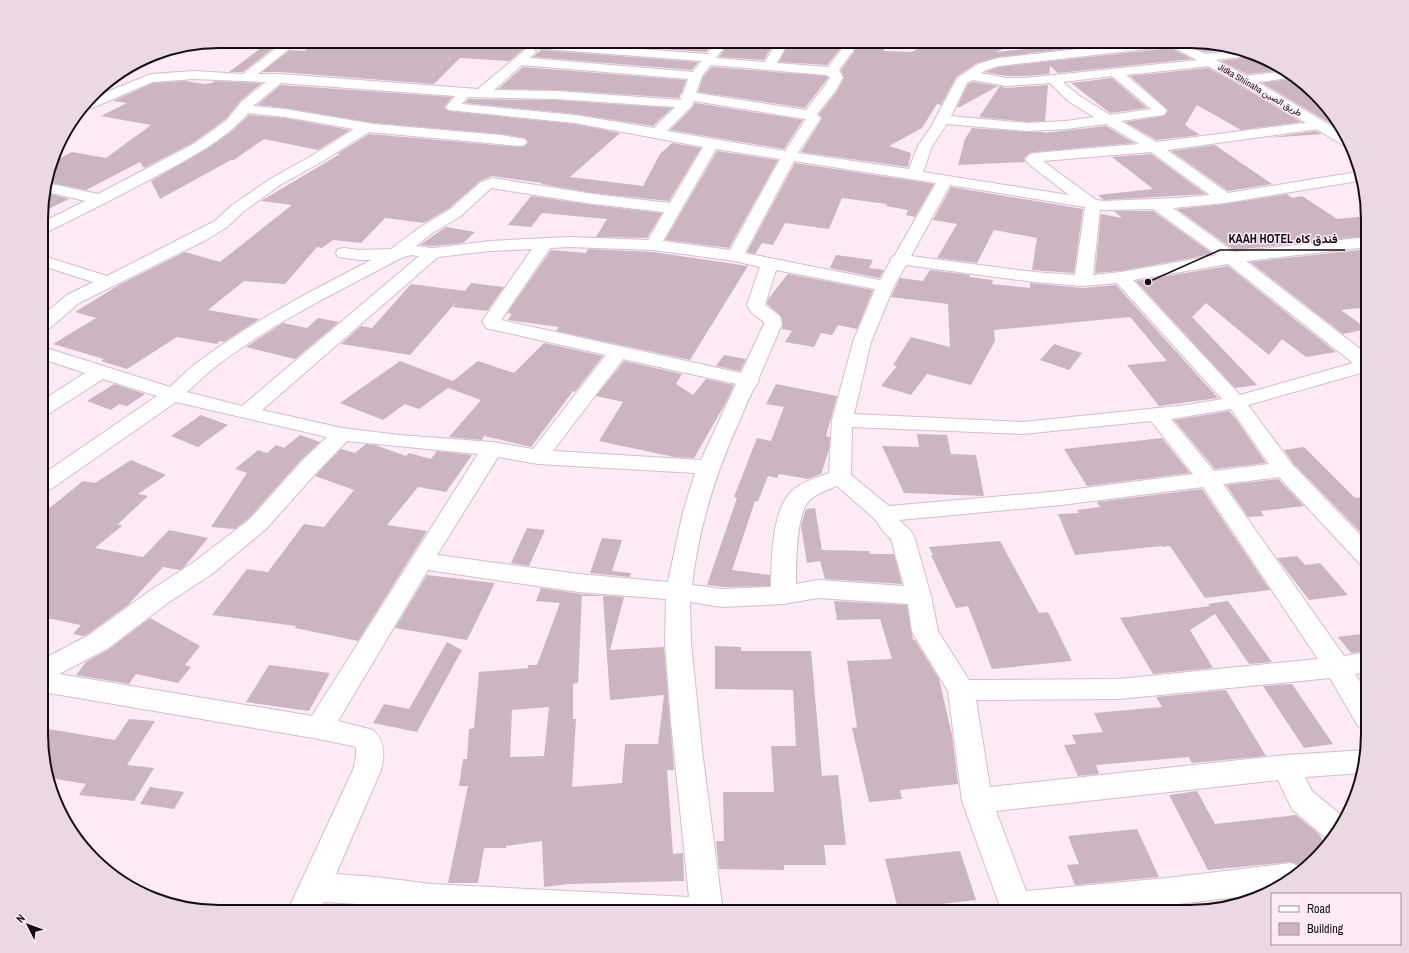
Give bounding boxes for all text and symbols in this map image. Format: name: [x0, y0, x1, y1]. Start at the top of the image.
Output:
street label: Jidka Shiinaha طريق الصين: [1216, 61, 1304, 119]
callout: KAAH HOTEL فندق كاه: [1220, 226, 1345, 250]
text: KAAH HOTEL فندق كاه: [1228, 231, 1338, 247]
legend: [1271, 893, 1401, 945]
text: Road: [1307, 901, 1331, 917]
north arrow: [8, 905, 48, 945]
text: N: [13, 911, 28, 925]
text: Building: [1307, 921, 1344, 937]

